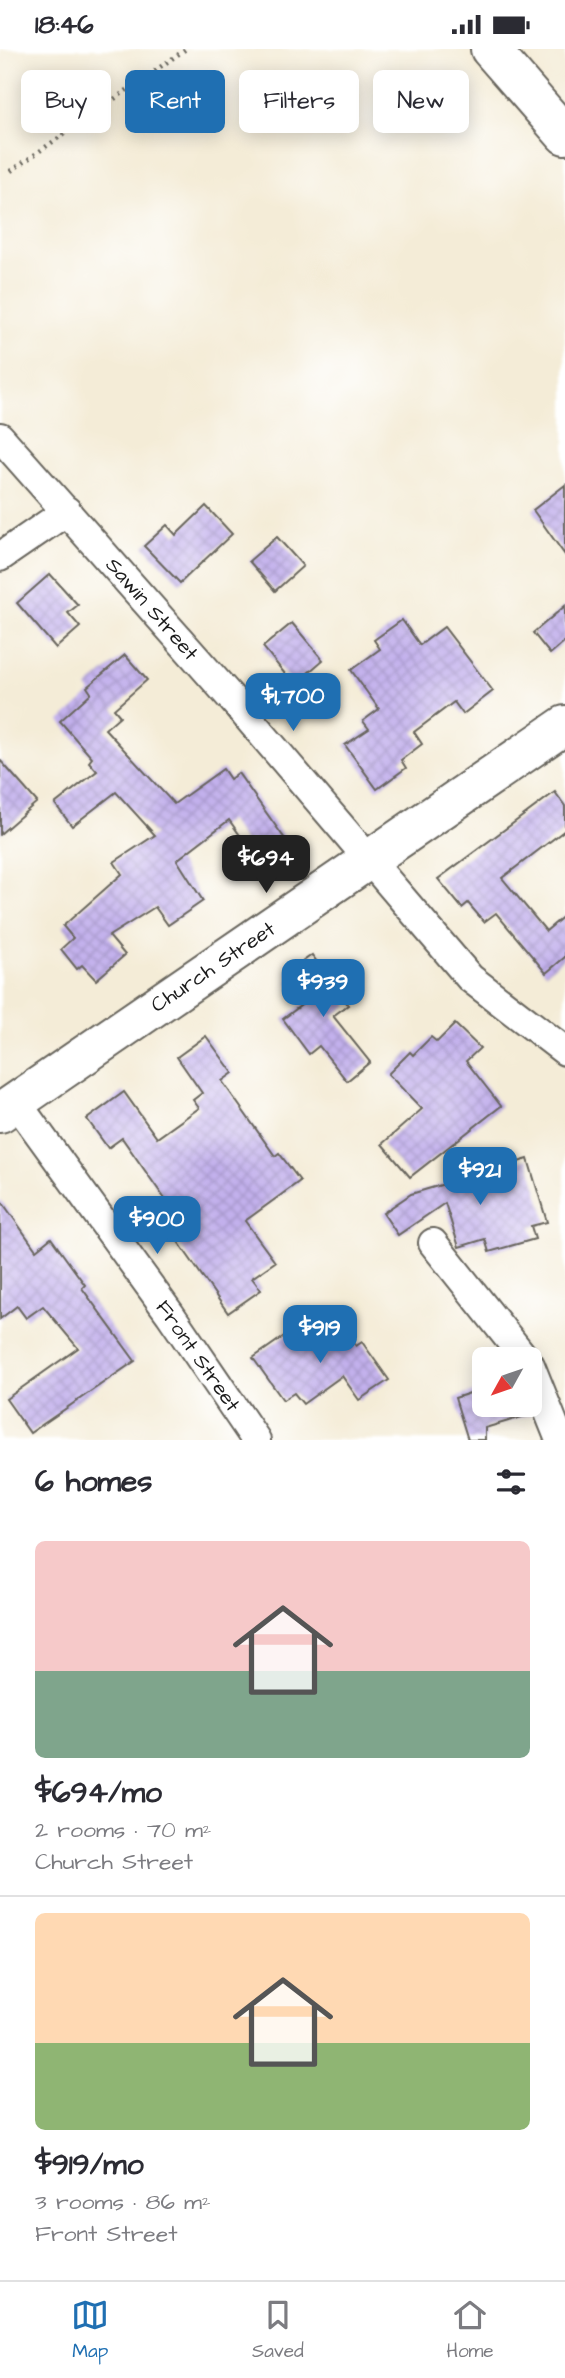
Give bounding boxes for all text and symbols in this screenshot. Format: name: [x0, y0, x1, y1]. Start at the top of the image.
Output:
text: 18:46: [35, 7, 94, 43]
chip: Buy: [21, 70, 111, 133]
chip: Rent: [125, 70, 225, 133]
chip: Filters: [239, 70, 359, 133]
chip: New: [373, 70, 469, 133]
street label: Sawin Street: [99, 551, 205, 667]
pin: $1,700: [236, 673, 350, 733]
text: $1,700: [261, 680, 325, 712]
pin: $694: [225, 835, 307, 895]
text: $694: [238, 842, 294, 874]
street label: Church Street: [145, 914, 281, 1019]
pin: $939: [282, 960, 364, 1019]
text: $939: [298, 966, 348, 998]
pin: $921: [439, 1147, 521, 1207]
text: $921: [459, 1154, 501, 1186]
pin: $900: [116, 1197, 198, 1256]
text: $900: [130, 1203, 184, 1235]
street label: Front Street: [149, 1294, 247, 1418]
pin: $919: [279, 1305, 361, 1365]
text: $919: [299, 1312, 341, 1344]
north arrow: [472, 1347, 542, 1417]
map controls: [472, 1347, 542, 1417]
text: 6 homes: [35, 1461, 152, 1503]
icon: filters: [492, 1463, 530, 1501]
icon: home: [220, 1587, 346, 1713]
text: $694/mo: [35, 1772, 162, 1814]
text: 2 rooms · 70 m²: [35, 1814, 211, 1846]
text: Church Street: [35, 1846, 193, 1878]
icon: home: [220, 1959, 346, 2085]
text: $919/mo: [35, 2144, 144, 2186]
text: 3 rooms · 86 m²: [35, 2186, 211, 2218]
text: Front Street: [35, 2218, 178, 2250]
tab: Map: [71, 2296, 109, 2365]
tab: Saved: [252, 2296, 304, 2365]
tab: Home: [446, 2296, 494, 2365]

